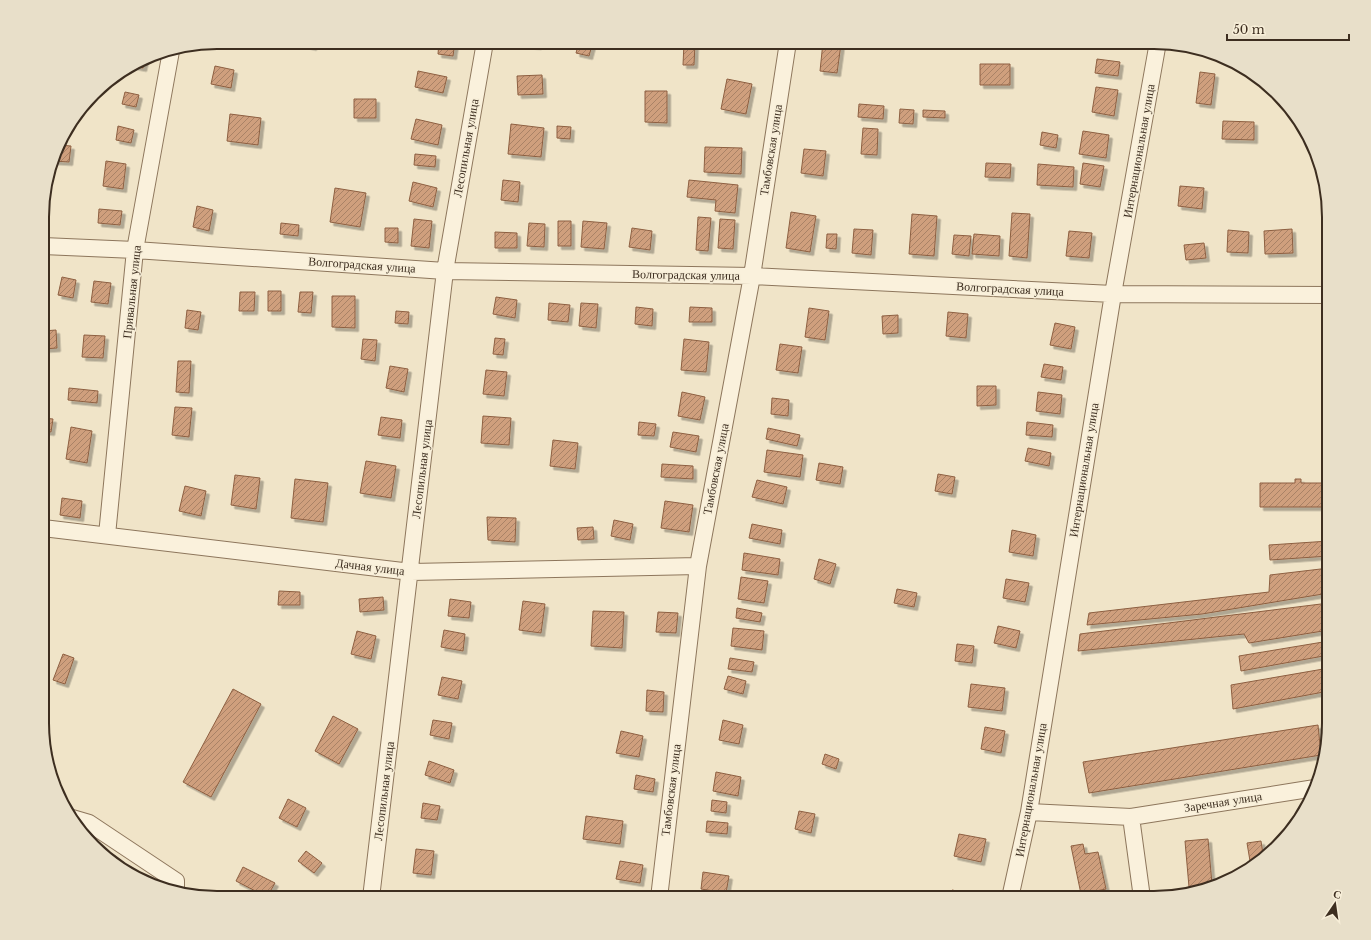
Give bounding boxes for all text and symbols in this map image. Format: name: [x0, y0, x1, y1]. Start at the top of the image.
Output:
scale bar: [1227, 16, 1349, 42]
text: 50 m: [1233, 22, 1265, 37]
street label: Интернациональная улица: [1119, 82, 1158, 219]
street label: Лесопильная улица: [449, 97, 482, 198]
street label: Тамбовская улица: [756, 102, 785, 197]
street label: Привальная улица: [119, 244, 144, 339]
street label: Волгоградская улица: [308, 253, 417, 276]
street label: Волгоградская улица: [632, 266, 741, 283]
street label: Волгоградская улица: [956, 278, 1065, 299]
street label: Интернациональная улица: [1065, 401, 1102, 538]
street label: Лесопильная улица: [408, 418, 435, 519]
street label: Тамбовская улица: [699, 421, 732, 516]
street label: Дачная улица: [335, 555, 406, 578]
street label: Интернациональная улица: [1011, 721, 1050, 858]
street label: Лесопильная улица: [370, 740, 397, 841]
street label: Тамбовская улица: [657, 742, 684, 837]
street label: Заречная улица: [1183, 788, 1264, 815]
north arrow: [1315, 884, 1355, 924]
text: С: [1332, 887, 1343, 902]

